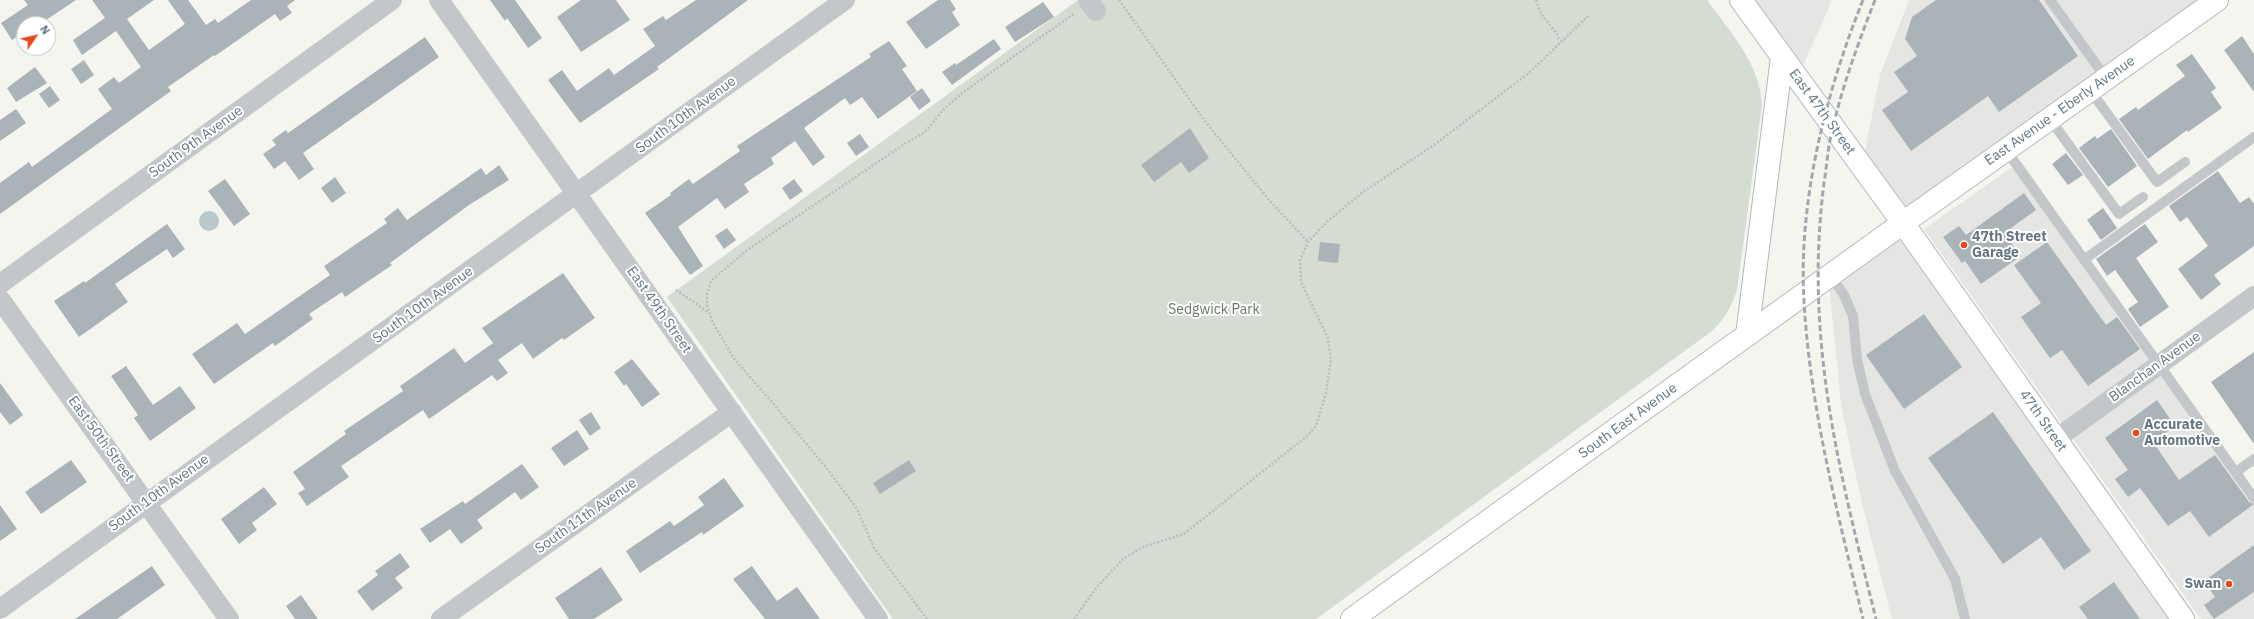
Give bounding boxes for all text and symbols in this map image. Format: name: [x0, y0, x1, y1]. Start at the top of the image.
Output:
north arrow: [16, 16, 56, 56]
text: N: [37, 23, 53, 37]
street label: East Avenue - Eberly Avenue: [1982, 53, 2138, 169]
street label: East 47th Street: [1785, 66, 1859, 158]
street label: South 10th Avenue: [633, 73, 739, 157]
street label: South 9th Avenue: [146, 102, 246, 182]
place label: 47th Street Garage: [1972, 229, 2047, 262]
marker: 47th Street Garage: [1959, 240, 1969, 250]
street label: South 10th Avenue: [370, 263, 476, 347]
street label: East 49th Street: [623, 263, 695, 357]
park label: Sedgwick Park: [1168, 302, 1260, 318]
street label: Blanchan Avenue: [2106, 328, 2204, 406]
street label: South East Avenue: [1576, 380, 1680, 462]
street label: 47th Street: [2016, 387, 2070, 455]
street label: East 50th Street: [64, 393, 138, 485]
place label: Accurate Automotive: [2144, 417, 2220, 450]
marker: Accurate Automotive: [2131, 428, 2141, 438]
street label: South 10th Avenue: [106, 451, 212, 535]
street label: South 11th Avenue: [532, 475, 640, 557]
place label: Swan: [2184, 576, 2221, 592]
marker: Swan: [2224, 579, 2234, 589]

